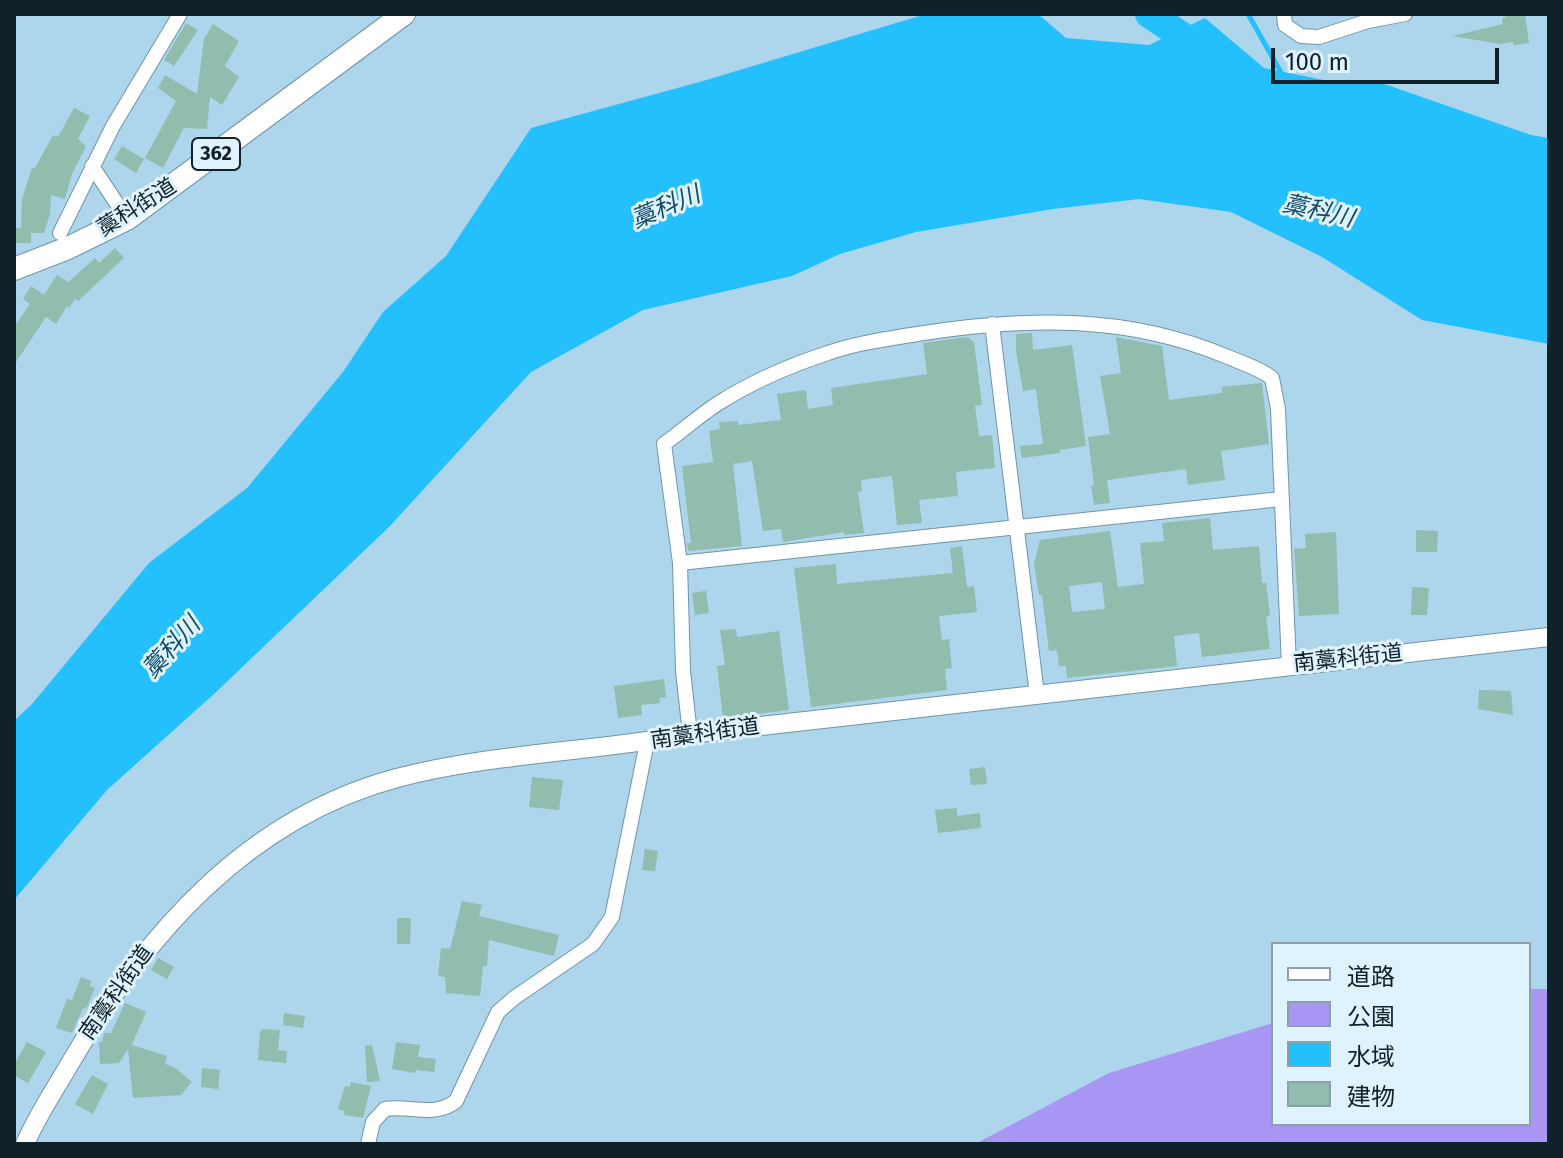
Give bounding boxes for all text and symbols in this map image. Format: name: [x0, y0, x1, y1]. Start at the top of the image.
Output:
scale bar: [1275, 32, 1503, 82]
text: 100 m: [1285, 48, 1349, 76]
road number: 362: [192, 138, 240, 170]
street label: 藁科街道: [93, 173, 181, 243]
water label: 藁科川: [627, 181, 705, 235]
water label: 藁科川: [1280, 190, 1356, 234]
water label: 藁科川: [137, 612, 207, 684]
street label: 南藁科街道: [1292, 640, 1404, 678]
street label: 南藁科街道: [649, 713, 761, 755]
street label: 南藁科街道: [75, 940, 159, 1046]
legend: [1271, 942, 1531, 1126]
text: 道路: [1347, 963, 1395, 991]
text: 公園: [1347, 1003, 1395, 1031]
text: 水域: [1347, 1043, 1395, 1071]
text: 建物: [1347, 1083, 1395, 1111]

